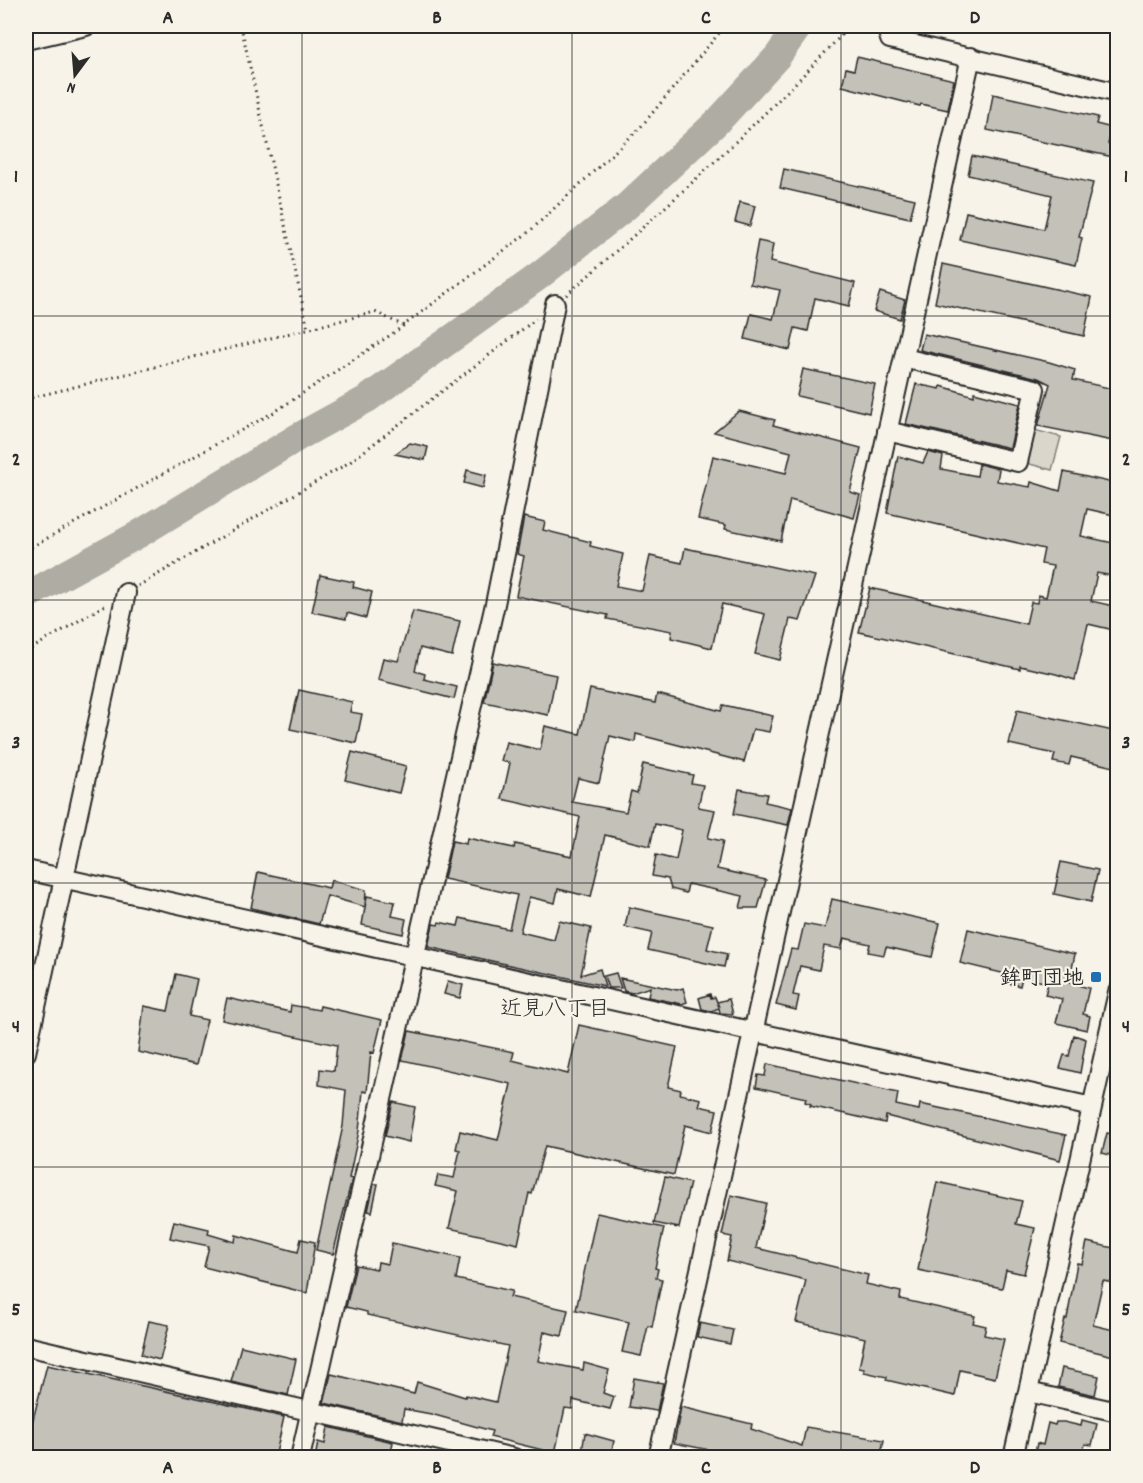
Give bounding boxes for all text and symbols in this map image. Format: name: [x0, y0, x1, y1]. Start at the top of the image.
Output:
text: A: [163, 5, 174, 33]
text: B: [432, 5, 442, 33]
text: C: [701, 5, 711, 33]
text: D: [970, 5, 981, 33]
north arrow: [45, 45, 105, 105]
text: N: [64, 75, 79, 99]
text: 1: [14, 164, 18, 192]
text: 1: [1124, 164, 1128, 192]
text: 2: [12, 447, 20, 475]
text: 2: [1122, 447, 1130, 475]
text: 3: [12, 730, 20, 758]
text: 3: [1122, 730, 1130, 758]
place label: 鉾町団地: [1000, 965, 1084, 995]
marker: 鉾町団地: [1089, 970, 1103, 984]
district label: 近見八丁目: [500, 995, 610, 1026]
text: 4: [12, 1014, 20, 1042]
text: 4: [1122, 1014, 1130, 1042]
text: 5: [11, 1297, 21, 1325]
text: 5: [1121, 1297, 1131, 1325]
text: A: [163, 1455, 174, 1483]
text: B: [432, 1455, 442, 1483]
text: C: [701, 1455, 711, 1483]
text: D: [970, 1455, 981, 1483]

